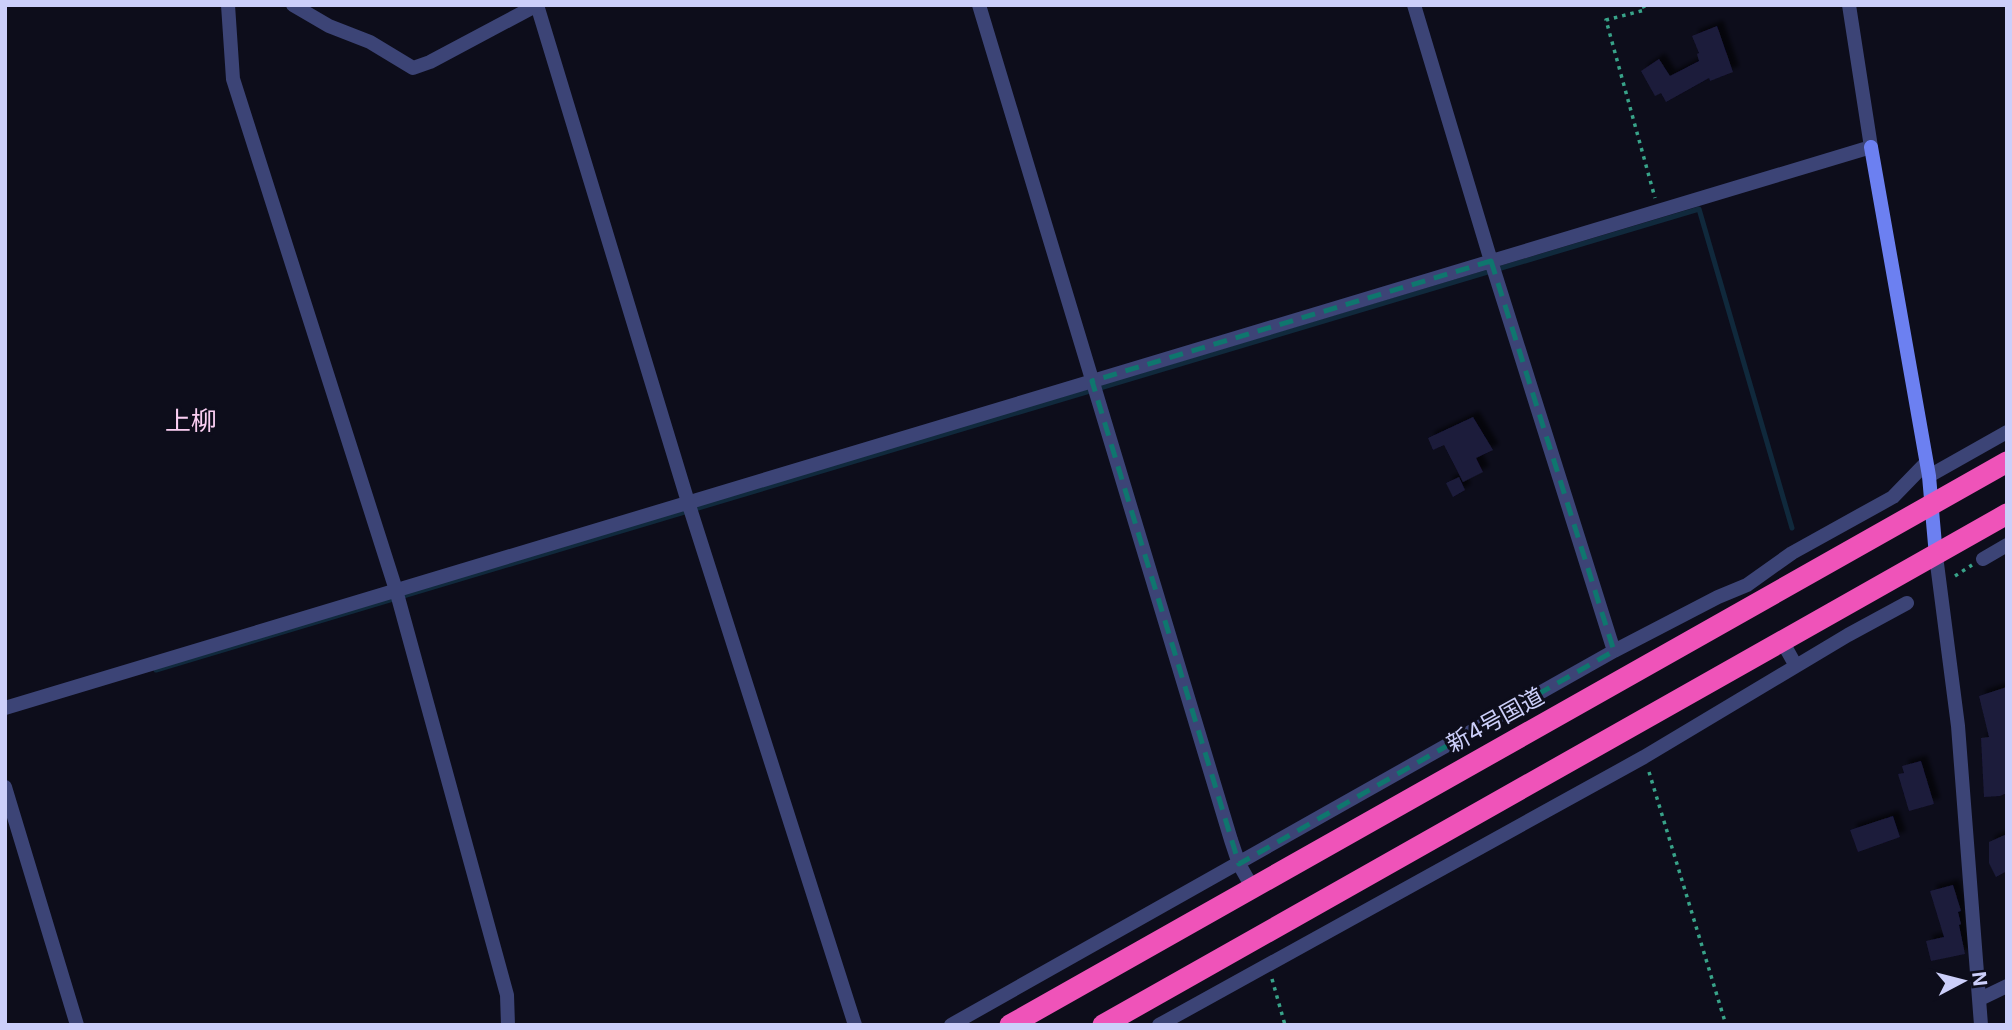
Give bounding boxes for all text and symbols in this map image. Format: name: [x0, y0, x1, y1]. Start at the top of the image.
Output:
district label: 上柳: [165, 405, 217, 436]
street label: 新4号国道: [1441, 682, 1549, 758]
north arrow: [1928, 946, 1998, 1016]
text: N: [1967, 970, 1992, 988]

